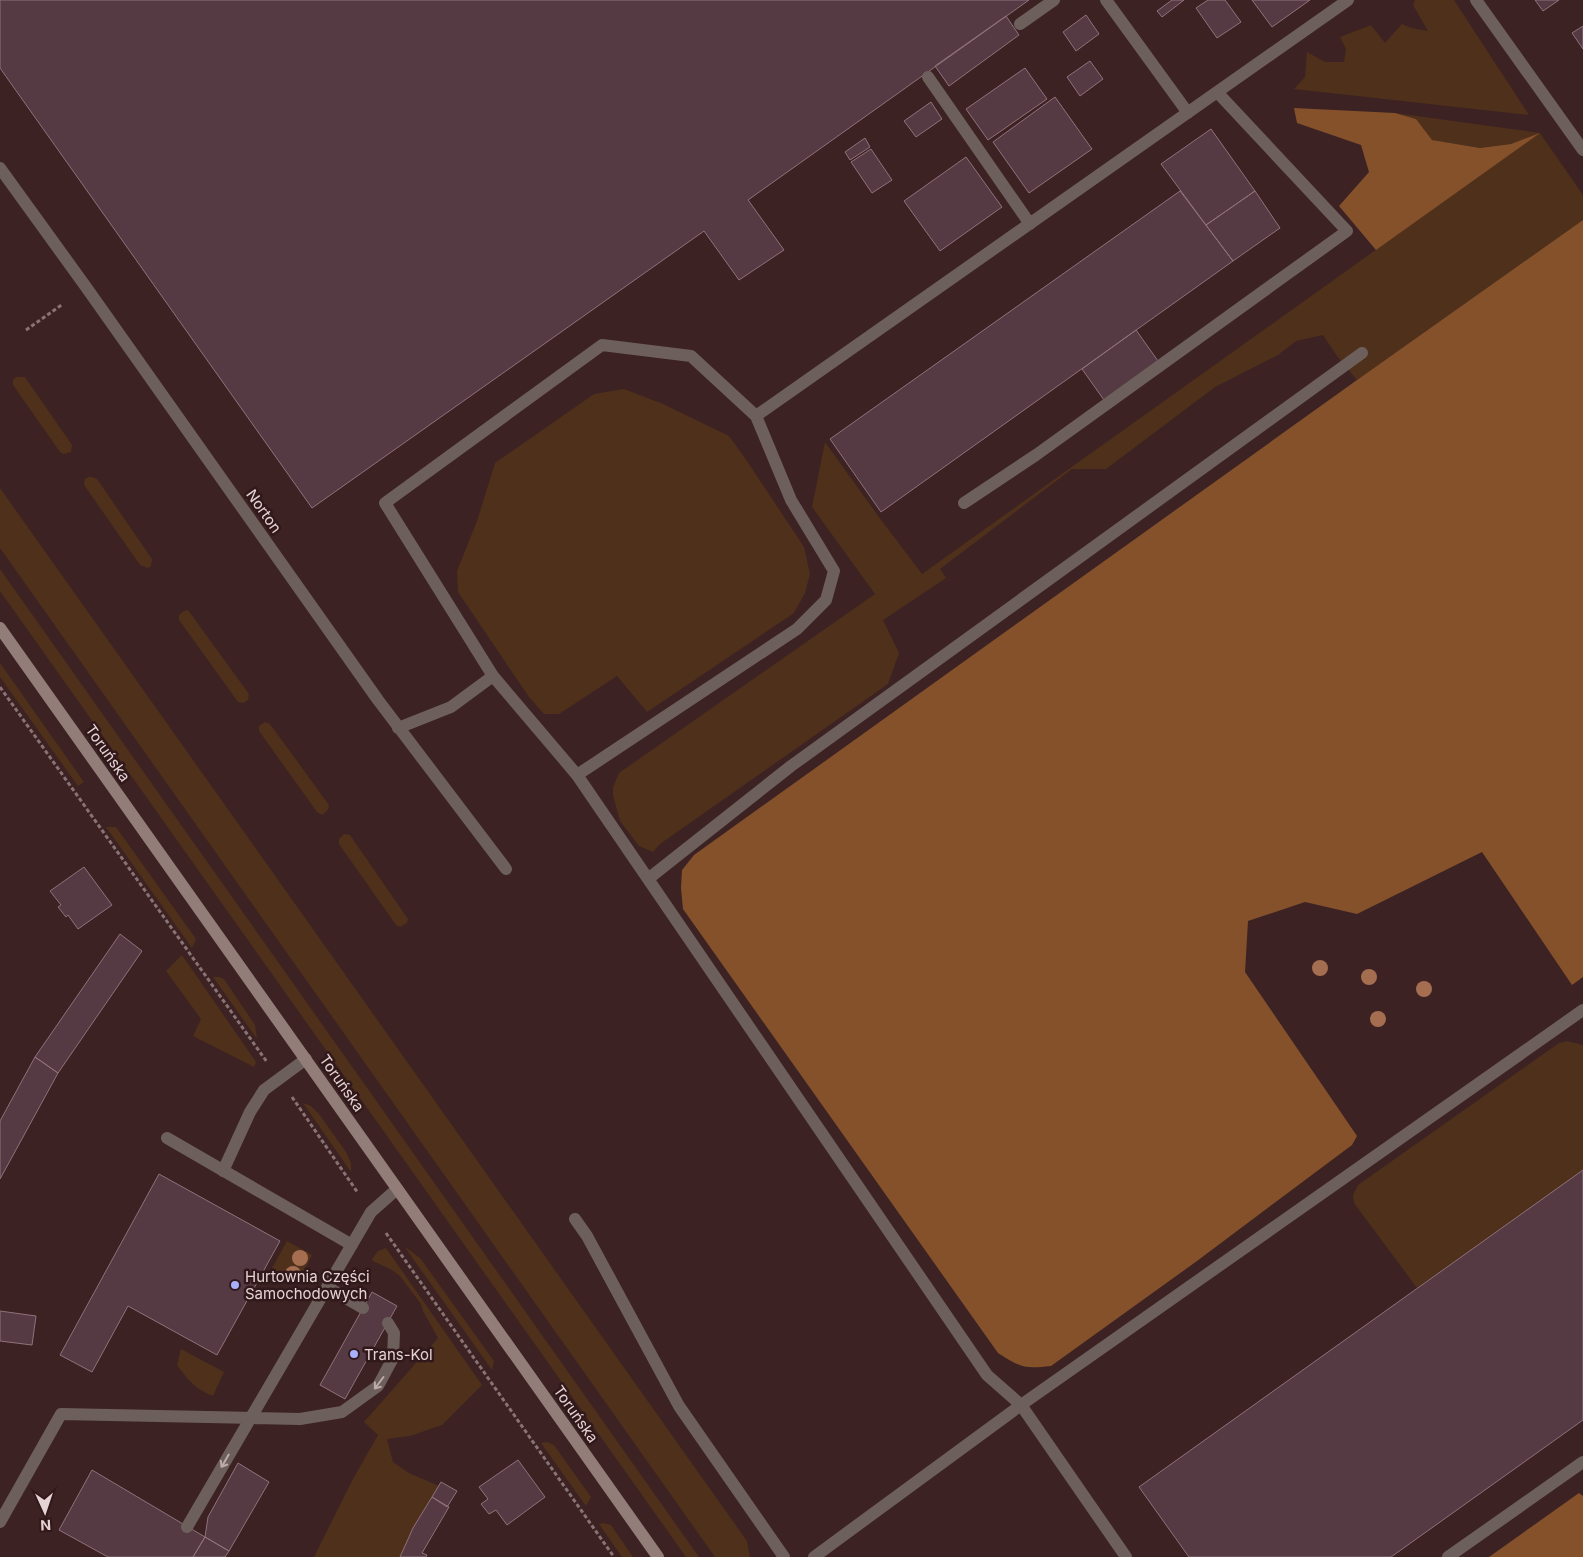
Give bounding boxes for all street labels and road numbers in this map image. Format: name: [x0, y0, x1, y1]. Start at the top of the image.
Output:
street label: Norton: [242, 486, 286, 536]
street label: Toruńska: [81, 721, 135, 785]
street label: Toruńska: [315, 1051, 369, 1115]
street label: Toruńska: [549, 1382, 603, 1446]

